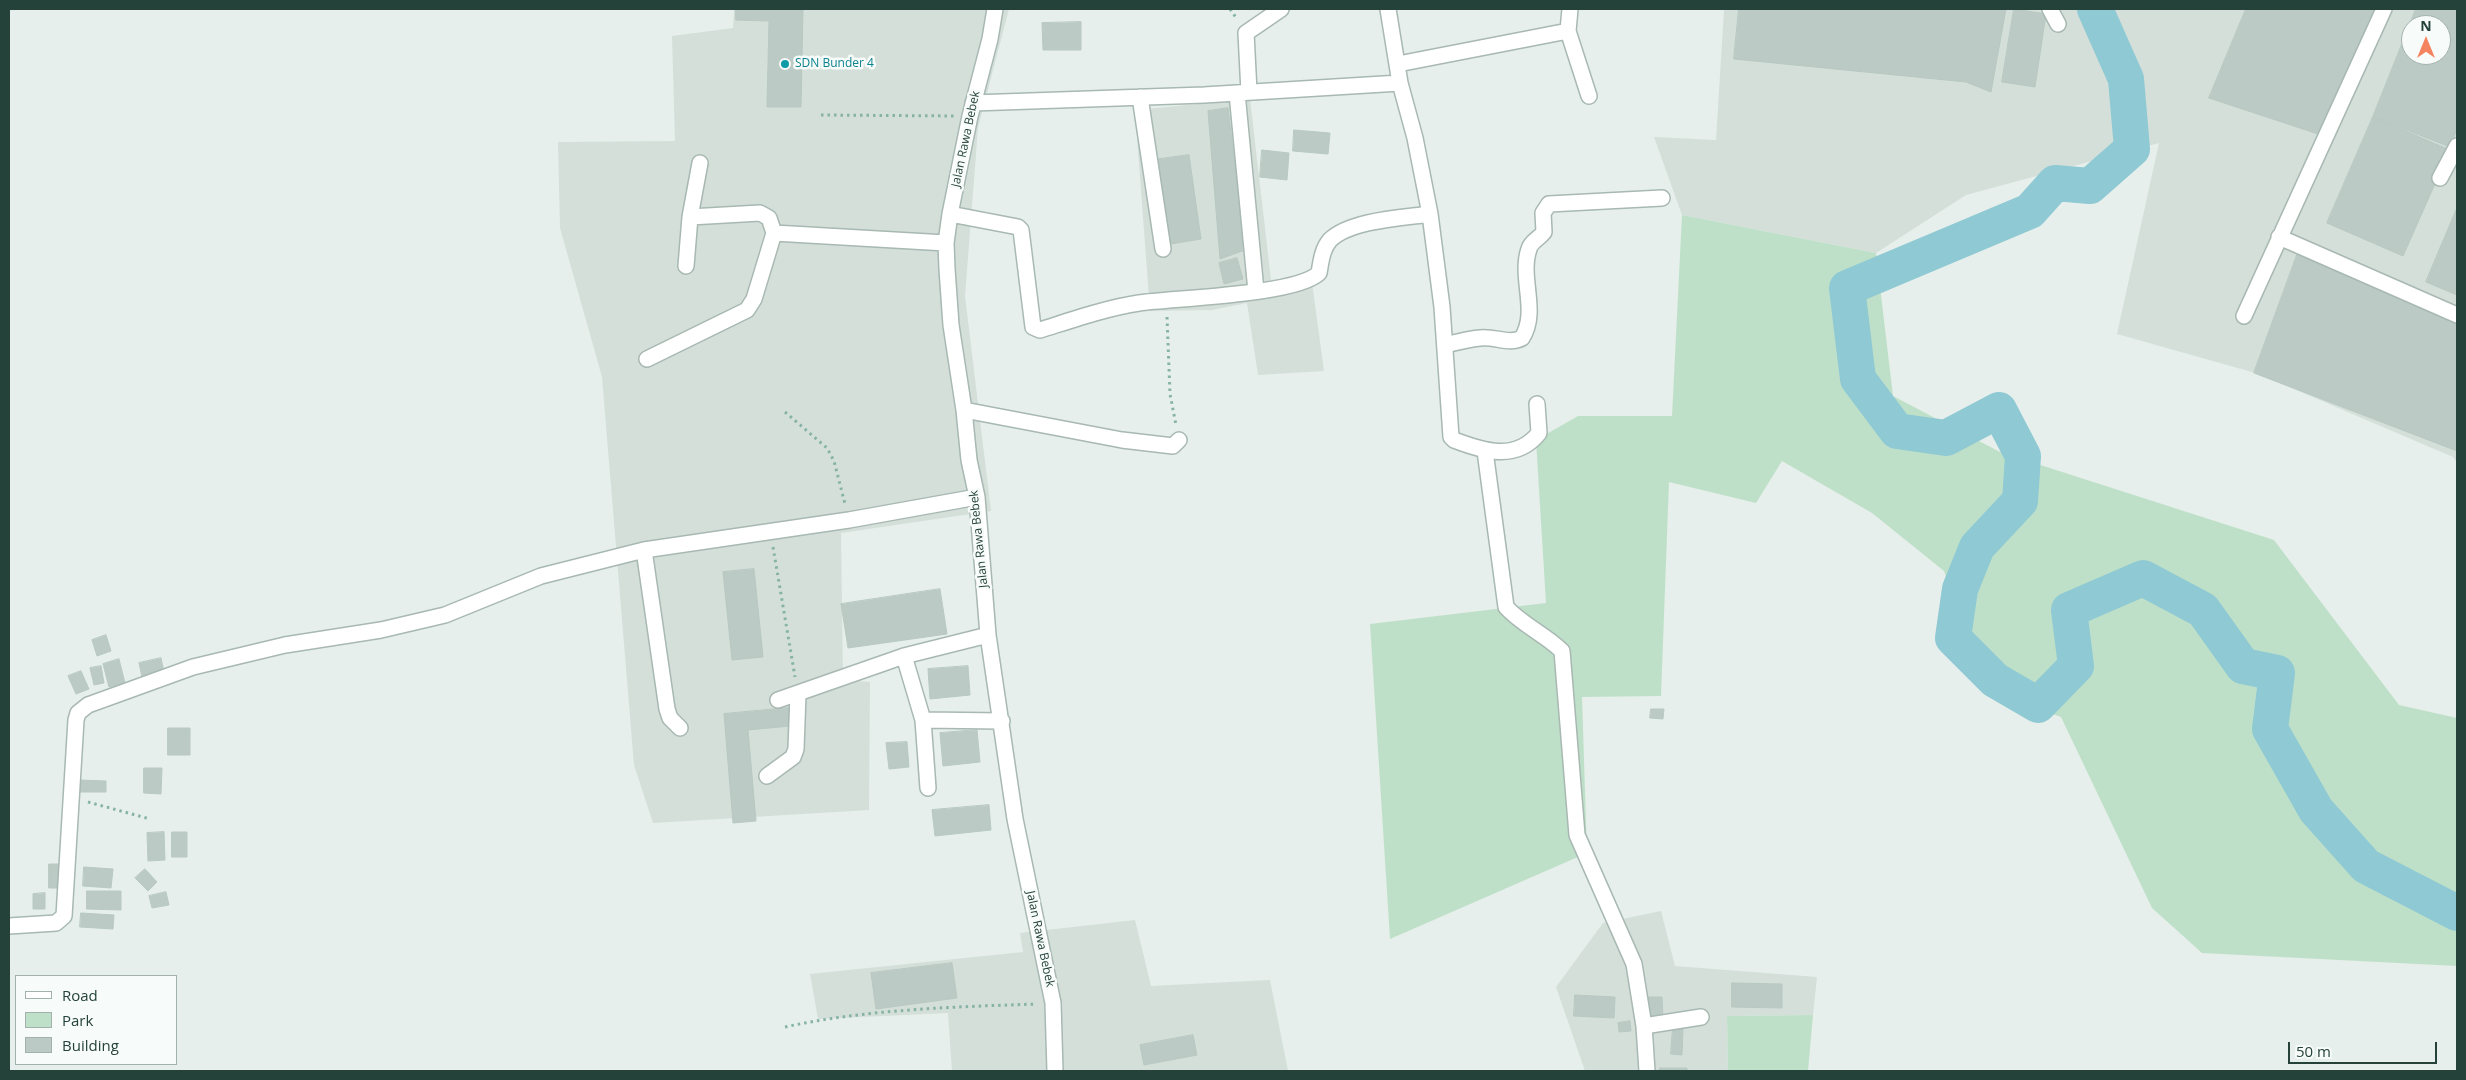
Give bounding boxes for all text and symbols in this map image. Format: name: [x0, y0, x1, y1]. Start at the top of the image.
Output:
north arrow: [2401, 15, 2451, 65]
text: N: [2420, 16, 2432, 35]
place label: SDN Bunder 4: [795, 57, 874, 71]
marker: SDN Bunder 4: [779, 58, 791, 70]
street label: Jalan Rawa Bebek: [949, 90, 983, 188]
street label: Jalan Rawa Bebek: [967, 489, 991, 589]
street label: Jalan Rawa Bebek: [1023, 890, 1057, 988]
legend: [15, 975, 178, 1065]
text: Road: [62, 985, 98, 1005]
text: Park: [62, 1010, 93, 1030]
scale bar: [2291, 1032, 2440, 1064]
text: Building: [62, 1035, 119, 1055]
text: 50 m: [2296, 1041, 2331, 1061]

